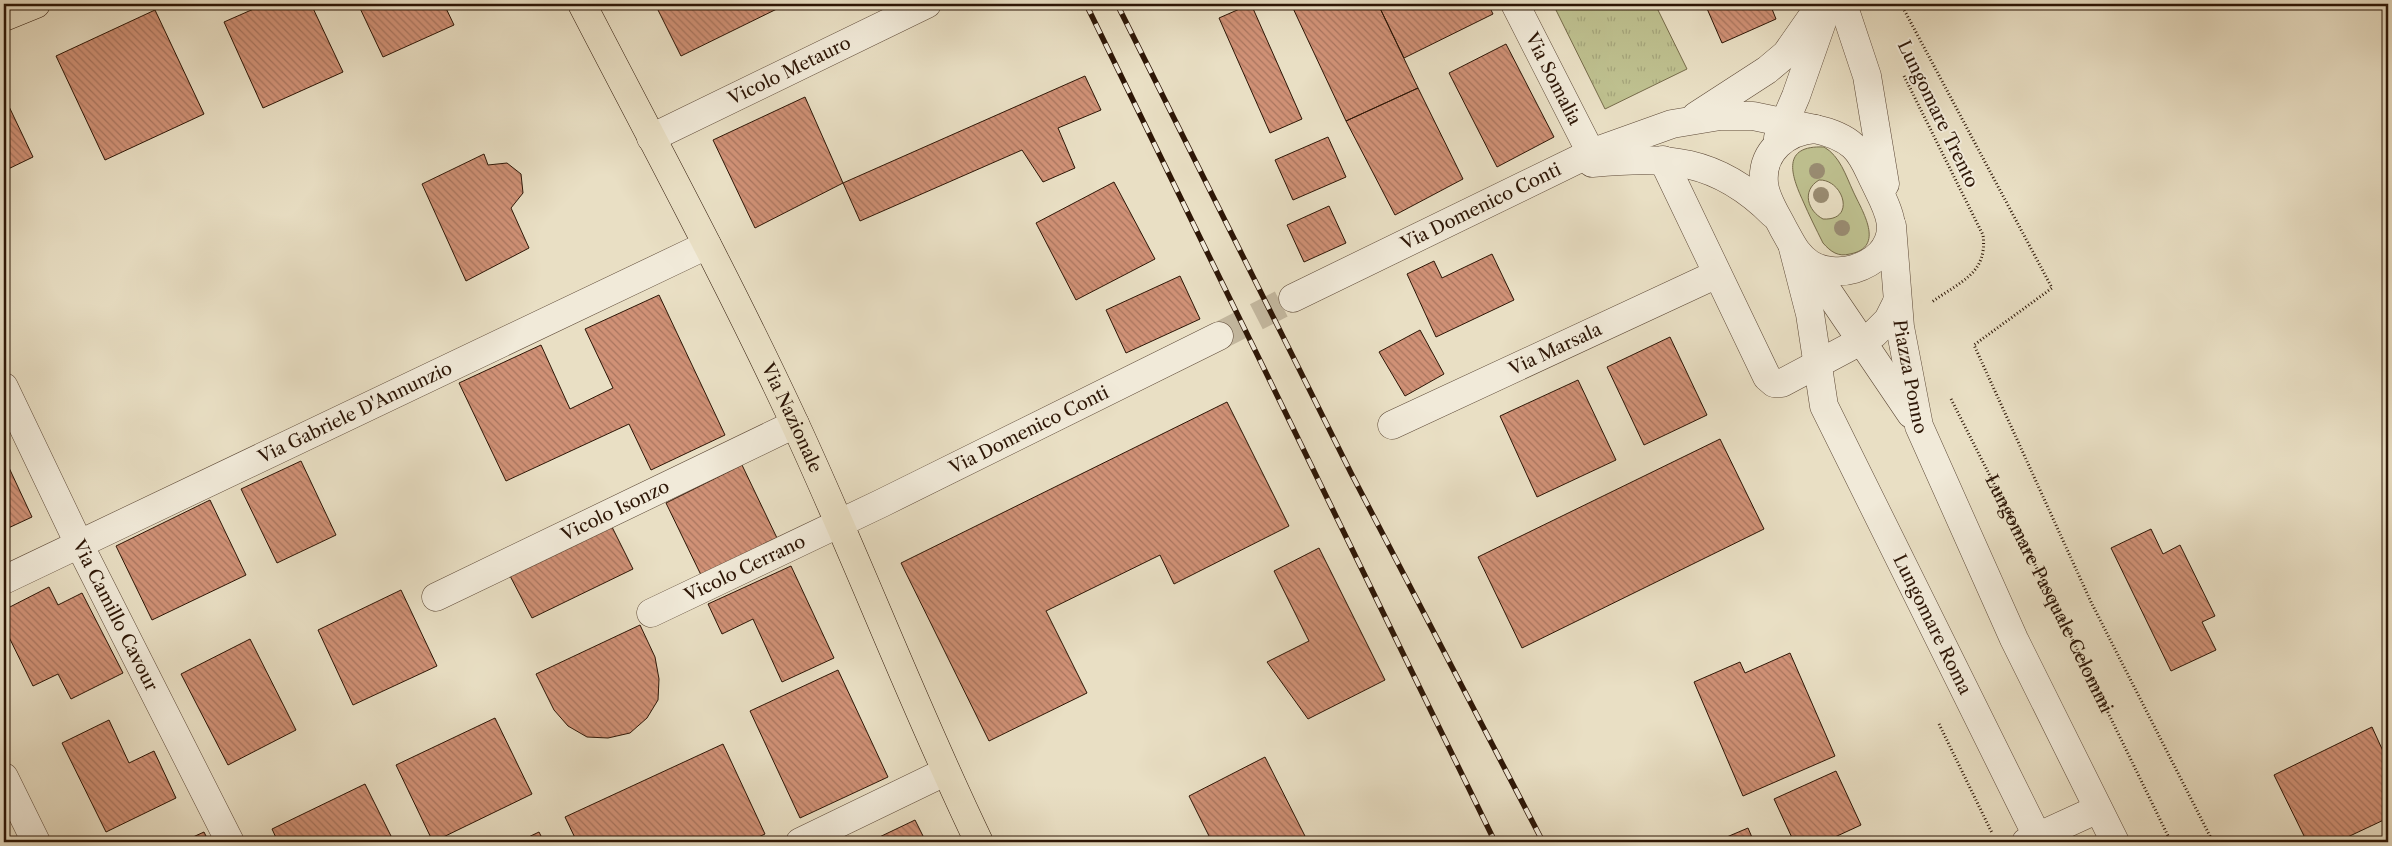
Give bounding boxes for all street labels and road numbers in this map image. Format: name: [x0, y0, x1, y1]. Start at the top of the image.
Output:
street label: Via Somalia: [1520, 28, 1586, 129]
street label: Vicolo Metauro: [724, 32, 854, 110]
street label: Lungomare Trento: [1893, 37, 1983, 191]
street label: Via Domenico Conti: [1396, 158, 1565, 255]
street label: Via Marsala: [1504, 318, 1606, 381]
street label: Piazza Ponno: [1888, 319, 1932, 438]
street label: Via Gabriele D'Annunzio: [254, 357, 456, 469]
street label: Via Nazionale: [756, 359, 827, 476]
street label: Via Domenico Conti: [945, 381, 1113, 479]
street label: Lungomare Pasquale Celommi: [1980, 471, 2118, 717]
street label: Vicolo Isonzo: [557, 475, 673, 546]
street label: Vicolo Cerrano: [680, 530, 809, 607]
street label: Via Camillo Cavour: [67, 535, 163, 695]
street label: Lungomare Roma: [1888, 551, 1976, 699]

